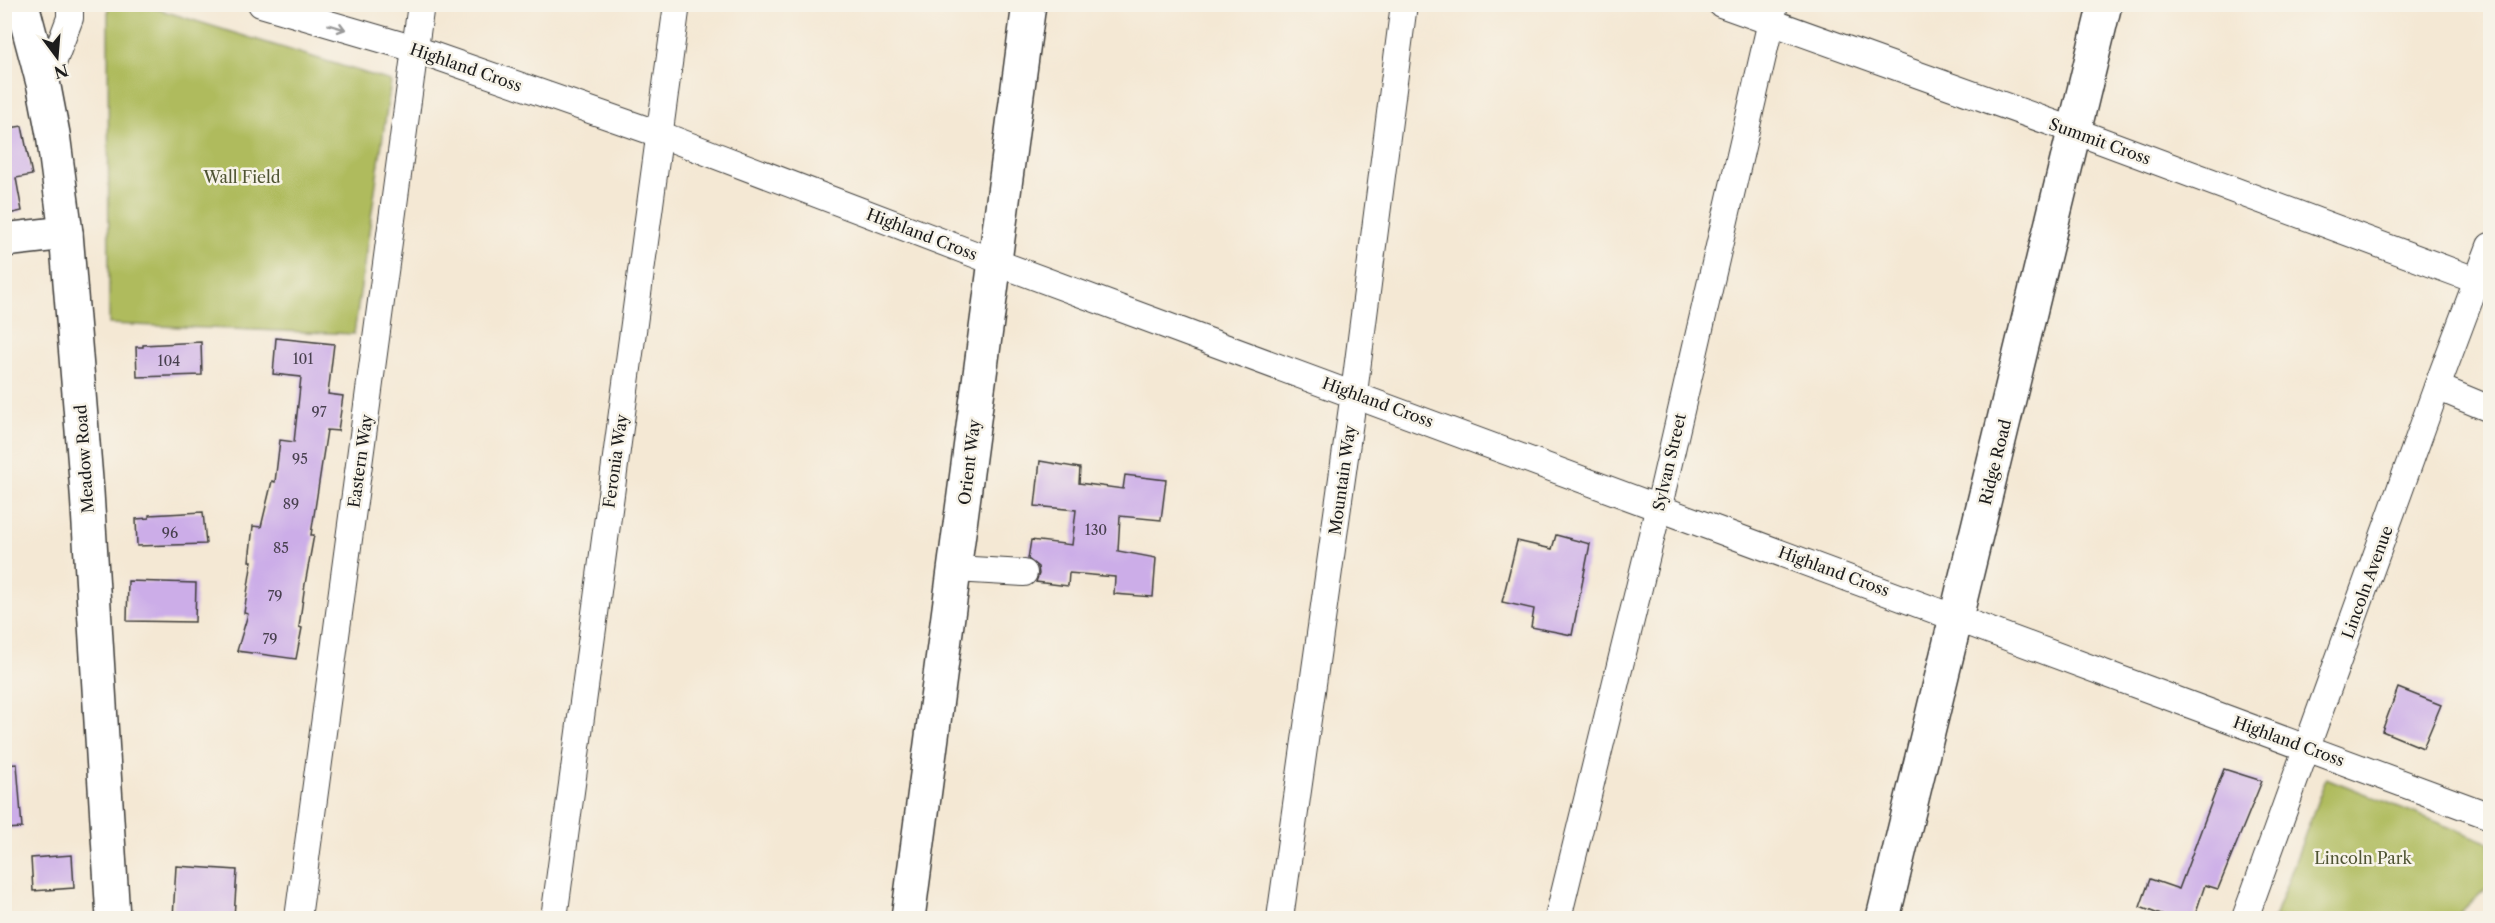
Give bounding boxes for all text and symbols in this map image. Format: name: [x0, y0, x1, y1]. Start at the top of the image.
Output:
one-way arrow: [327, 21, 346, 33]
north arrow: [27, 27, 87, 87]
street label: Highland Cross: [407, 39, 525, 95]
text: N: [52, 60, 71, 83]
street label: Summit Cross: [2046, 113, 2154, 169]
park label: Wall Field: [203, 167, 281, 187]
street label: Highland Cross: [864, 204, 980, 264]
house number: 101: [293, 350, 313, 368]
house number: 104: [158, 352, 180, 370]
street label: Highland Cross: [1320, 373, 1436, 431]
house number: 97: [311, 403, 327, 421]
street label: Meadow Road: [70, 404, 98, 514]
street label: Sylvan Street: [1648, 411, 1690, 513]
street label: Eastern Way: [344, 412, 377, 509]
street label: Feronia Way: [598, 412, 632, 509]
street label: Orient Way: [954, 417, 984, 506]
street label: Ridge Road: [1975, 417, 2015, 507]
street label: Mountain Way: [1324, 423, 1360, 536]
house number: 95: [292, 450, 308, 468]
house number: 89: [283, 495, 299, 513]
house number: 130: [1085, 521, 1107, 539]
street label: Lincoln Avenue: [2337, 523, 2397, 641]
house number: 96: [162, 524, 178, 542]
house number: 85: [273, 539, 289, 557]
street label: Highland Cross: [1776, 542, 1892, 600]
house number: 79: [267, 587, 283, 605]
house number: 79: [262, 630, 278, 648]
street label: Highland Cross: [2231, 712, 2347, 770]
park label: Lincoln Park: [2314, 848, 2412, 868]

